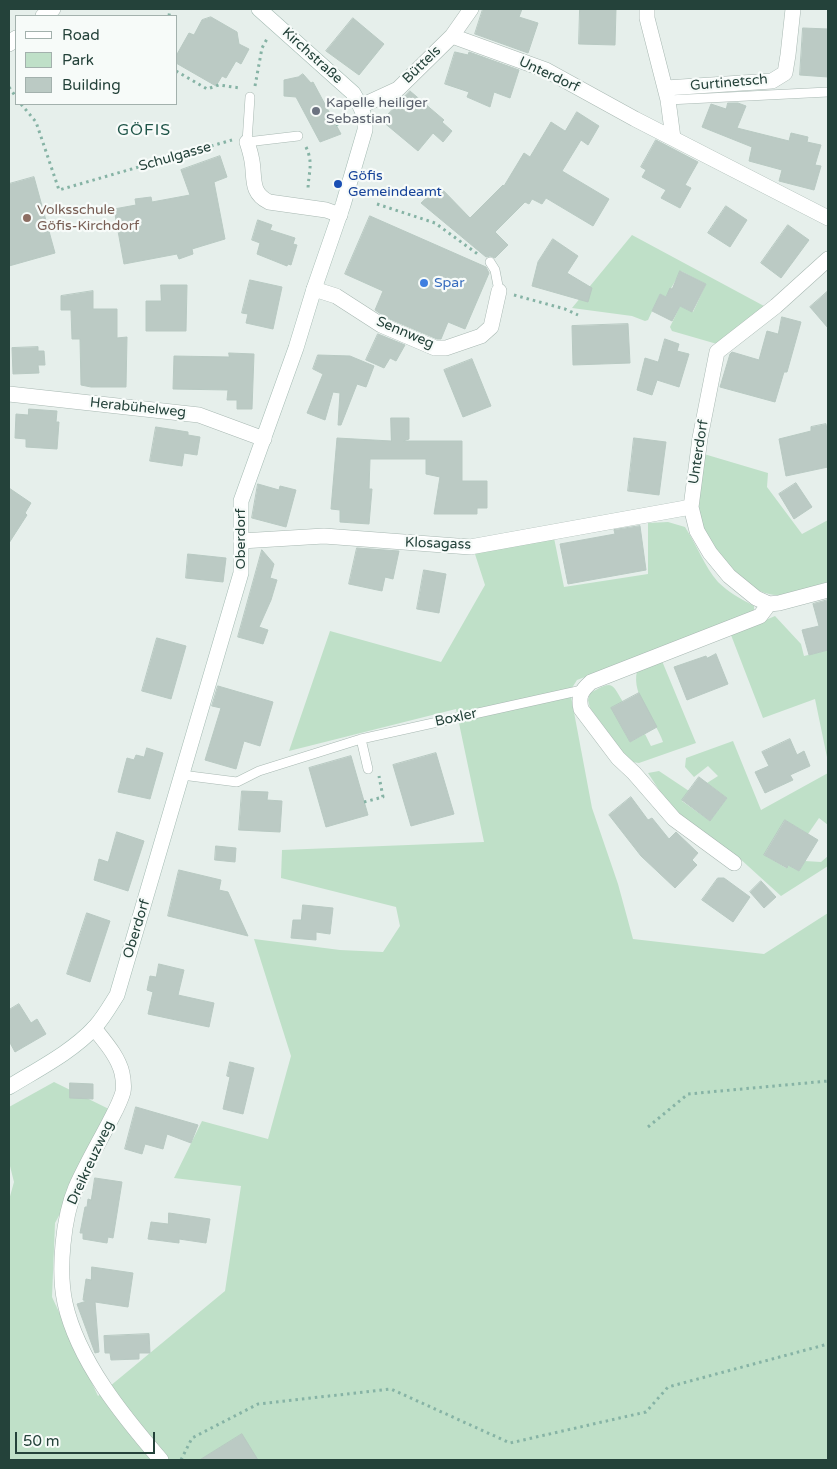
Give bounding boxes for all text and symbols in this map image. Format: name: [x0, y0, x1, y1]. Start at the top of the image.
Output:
legend: [15, 15, 178, 105]
street label: Kirchstraße: [278, 24, 346, 88]
text: Road: [62, 26, 100, 44]
street label: Büttels: [399, 43, 445, 87]
text: Park: [62, 51, 94, 69]
street label: Unterdorf: [516, 54, 582, 96]
street label: Gurtinetsch: [690, 71, 768, 95]
text: Building: [62, 76, 121, 94]
place label: Kapelle heiliger Sebastian: [326, 95, 428, 128]
marker: Kapelle heiliger Sebastian: [310, 105, 322, 117]
district label: GÖFIS: [116, 121, 172, 141]
street label: Schulgasse: [137, 139, 213, 175]
place label: Göfis Gemeindeamt: [348, 168, 442, 200]
marker: Göfis Gemeindeamt: [332, 178, 344, 190]
place label: Volksschule Göfis-Kirchdorf: [37, 202, 139, 234]
marker: Volksschule Göfis-Kirchdorf: [21, 212, 33, 224]
place label: Spar: [434, 275, 465, 291]
marker: Spar: [418, 277, 430, 289]
street label: Sennweg: [374, 313, 436, 353]
street label: Herabühelweg: [89, 395, 187, 421]
street label: Unterdorf: [686, 419, 712, 485]
street label: Oberdorf: [233, 508, 249, 570]
street label: Klosagass: [405, 534, 471, 554]
street label: Boxler: [434, 705, 478, 731]
street label: Oberdorf: [120, 897, 154, 961]
street label: Dreikreuzweg: [64, 1118, 118, 1208]
scale bar: [18, 1422, 158, 1454]
text: 50 m: [23, 1432, 60, 1450]

